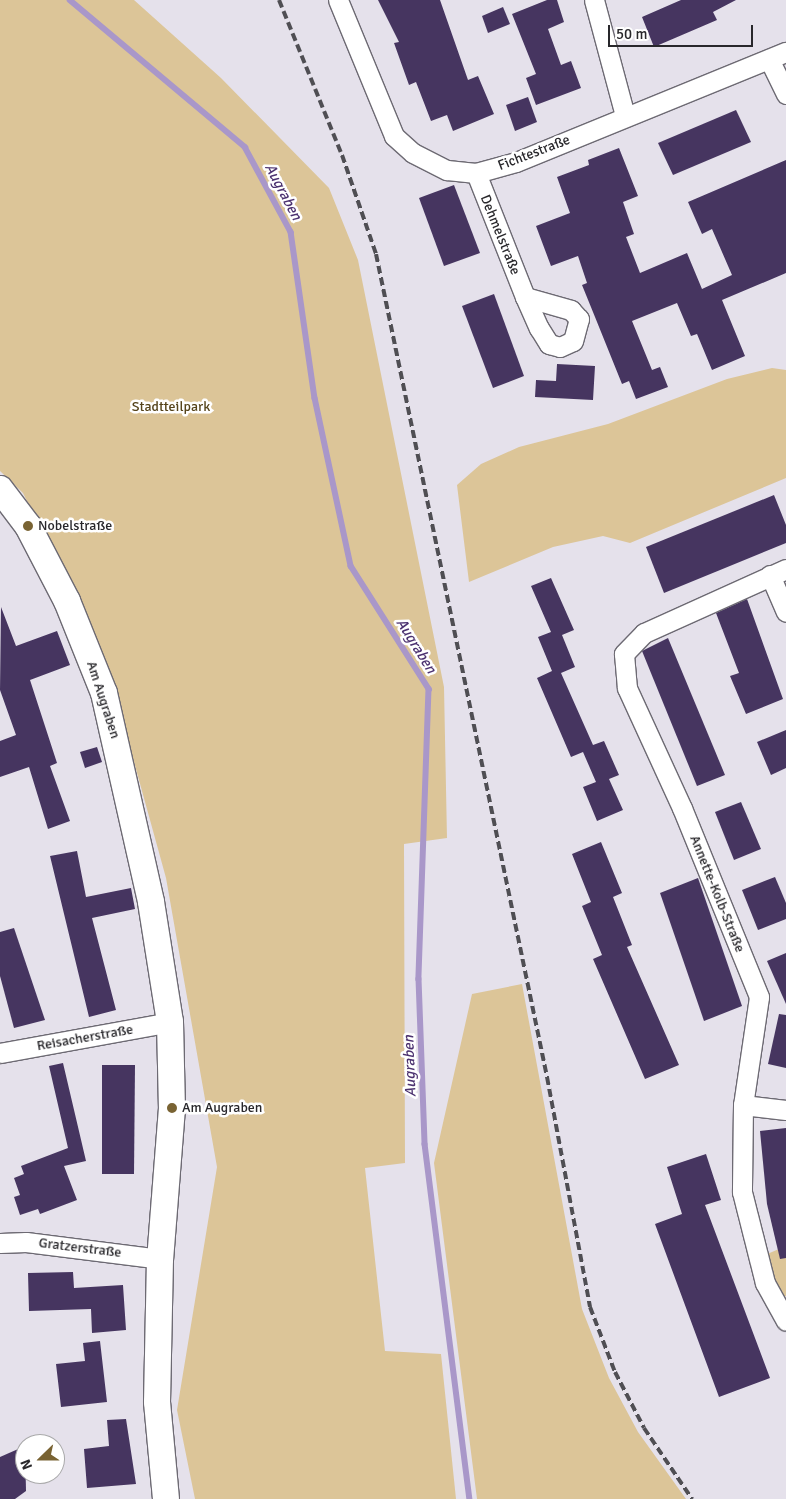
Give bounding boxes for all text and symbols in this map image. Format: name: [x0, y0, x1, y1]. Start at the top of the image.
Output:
scale bar: [611, 15, 756, 47]
text: 50 m: [616, 25, 647, 43]
street label: Fichtestraße: [495, 132, 573, 174]
water label: Augraben: [261, 161, 305, 223]
street label: Dehmelstraße: [476, 192, 524, 278]
park label: Stadtteilpark: [132, 399, 210, 415]
place label: Nobelstraße: [38, 518, 112, 534]
marker: Nobelstraße: [22, 520, 34, 532]
water label: Augraben: [392, 615, 440, 677]
street label: Am Augraben: [83, 659, 123, 741]
street label: Annette-Kolb-Straße: [686, 833, 748, 955]
street label: Reisacherstraße: [36, 1021, 134, 1055]
water label: Augraben: [400, 1035, 420, 1097]
place label: Am Augraben: [182, 1100, 262, 1116]
marker: Am Augraben: [166, 1102, 178, 1114]
street label: Gratzerstraße: [38, 1235, 122, 1261]
north arrow: [15, 1434, 65, 1484]
text: N: [17, 1457, 36, 1472]

